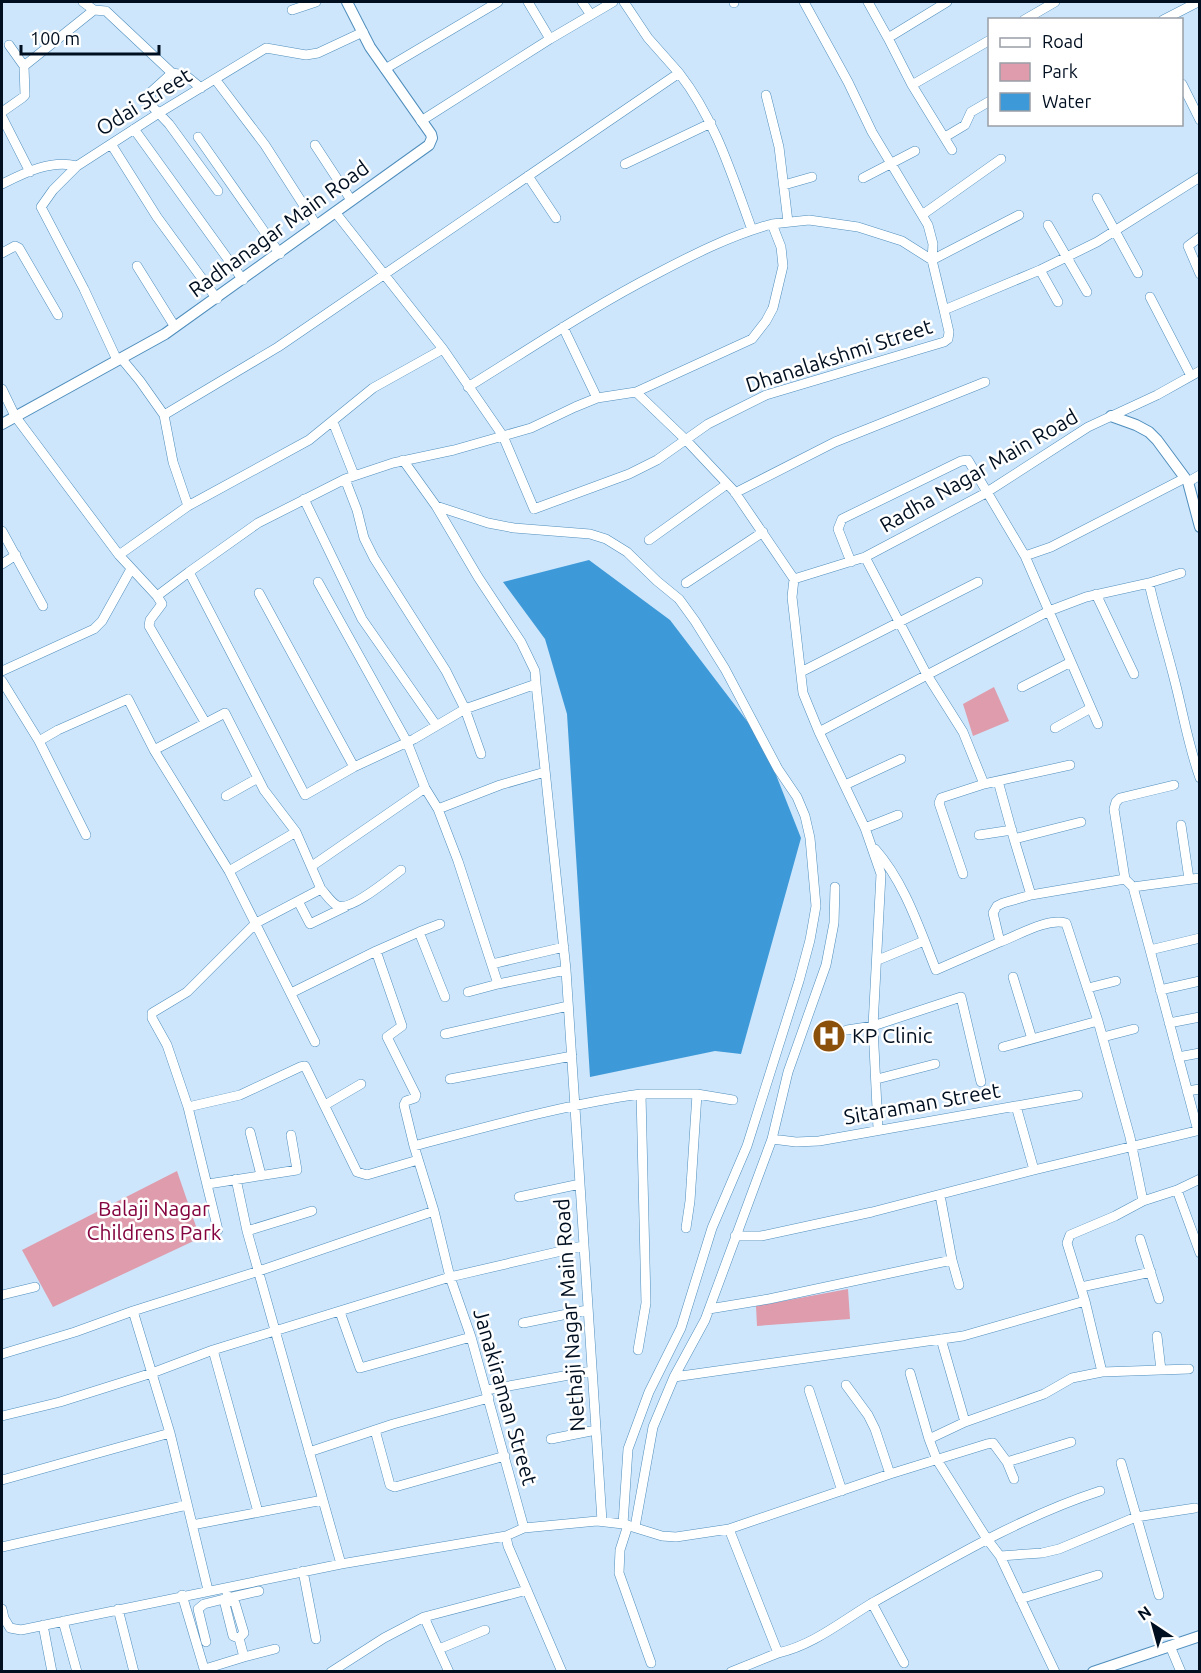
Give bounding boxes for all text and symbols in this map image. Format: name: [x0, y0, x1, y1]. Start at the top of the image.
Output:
scale bar: [21, 18, 159, 56]
legend: [988, 18, 1183, 126]
text: 100 m: [30, 28, 80, 48]
text: Road: [1042, 31, 1084, 51]
text: Park: [1042, 61, 1078, 81]
street label: Odai Street: [91, 62, 196, 140]
text: Water: [1042, 91, 1092, 111]
street label: Radhanagar Main Road: [184, 155, 373, 302]
street label: Dhanalakshmi Street: [742, 313, 935, 397]
street label: Radha Nagar Main Road: [875, 404, 1082, 537]
hospital icon: KP Clinic: [811, 1018, 847, 1054]
place label: KP Clinic: [852, 1023, 933, 1047]
street label: Sitaraman Street: [842, 1077, 1002, 1129]
park label: Balaji Nagar Childrens Park: [87, 1196, 222, 1244]
street label: Nethaji Nagar Main Road: [549, 1198, 589, 1432]
street label: Janakiraman Street: [469, 1306, 543, 1488]
north arrow: [1123, 1595, 1183, 1655]
text: N: [1134, 1602, 1154, 1624]

